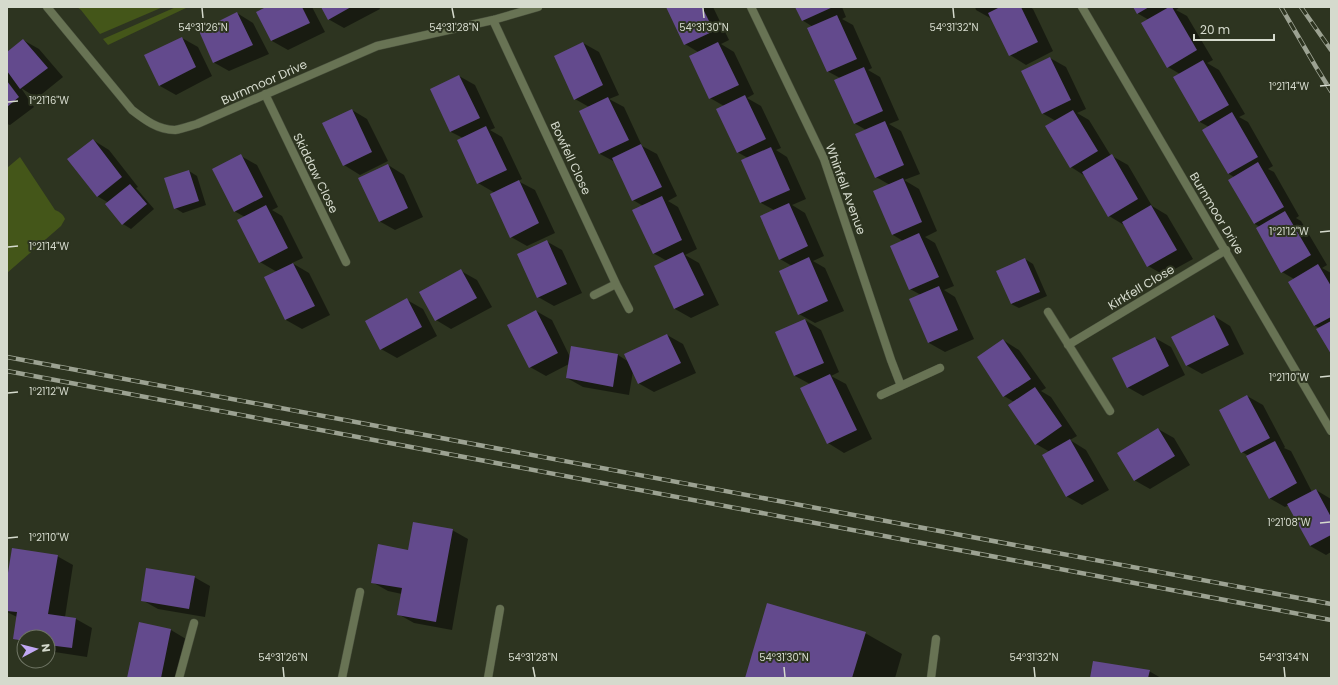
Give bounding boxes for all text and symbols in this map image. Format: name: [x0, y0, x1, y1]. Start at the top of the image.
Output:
scale bar: [1194, 16, 1274, 42]
text: 54°31'26"N: [178, 20, 228, 35]
text: 54°31'28"N: [429, 20, 479, 35]
text: 54°31'30"N: [679, 20, 729, 35]
text: 54°31'32"N: [930, 20, 978, 35]
text: 20 m: [1200, 21, 1230, 38]
street label: Burnmoor Drive: [218, 55, 310, 109]
text: 1°21'14"W: [1269, 79, 1309, 94]
text: 1°21'16"W: [29, 93, 69, 108]
street label: Bowfell Close: [547, 119, 595, 197]
street label: Skiddaw Close: [289, 130, 343, 216]
street label: Whinfell Avenue: [822, 141, 870, 237]
street label: Burnmoor Drive: [1186, 169, 1248, 257]
text: 1°21'12"W: [1269, 224, 1309, 239]
text: 1°21'14"W: [29, 239, 69, 254]
street label: Kirkfell Close: [1105, 260, 1177, 314]
text: 1°21'10"W: [1269, 370, 1309, 385]
text: 1°21'12"W: [29, 384, 69, 399]
text: 1°21'08"W: [1267, 515, 1311, 530]
text: 1°21'10"W: [29, 530, 69, 545]
north arrow: [16, 629, 56, 669]
text: N: [37, 643, 54, 653]
text: 54°31'26"N: [258, 650, 308, 665]
text: 54°31'28"N: [508, 650, 558, 665]
text: 54°31'30"N: [759, 650, 809, 665]
text: 54°31'32"N: [1010, 650, 1058, 665]
text: 54°31'34"N: [1259, 650, 1309, 665]

